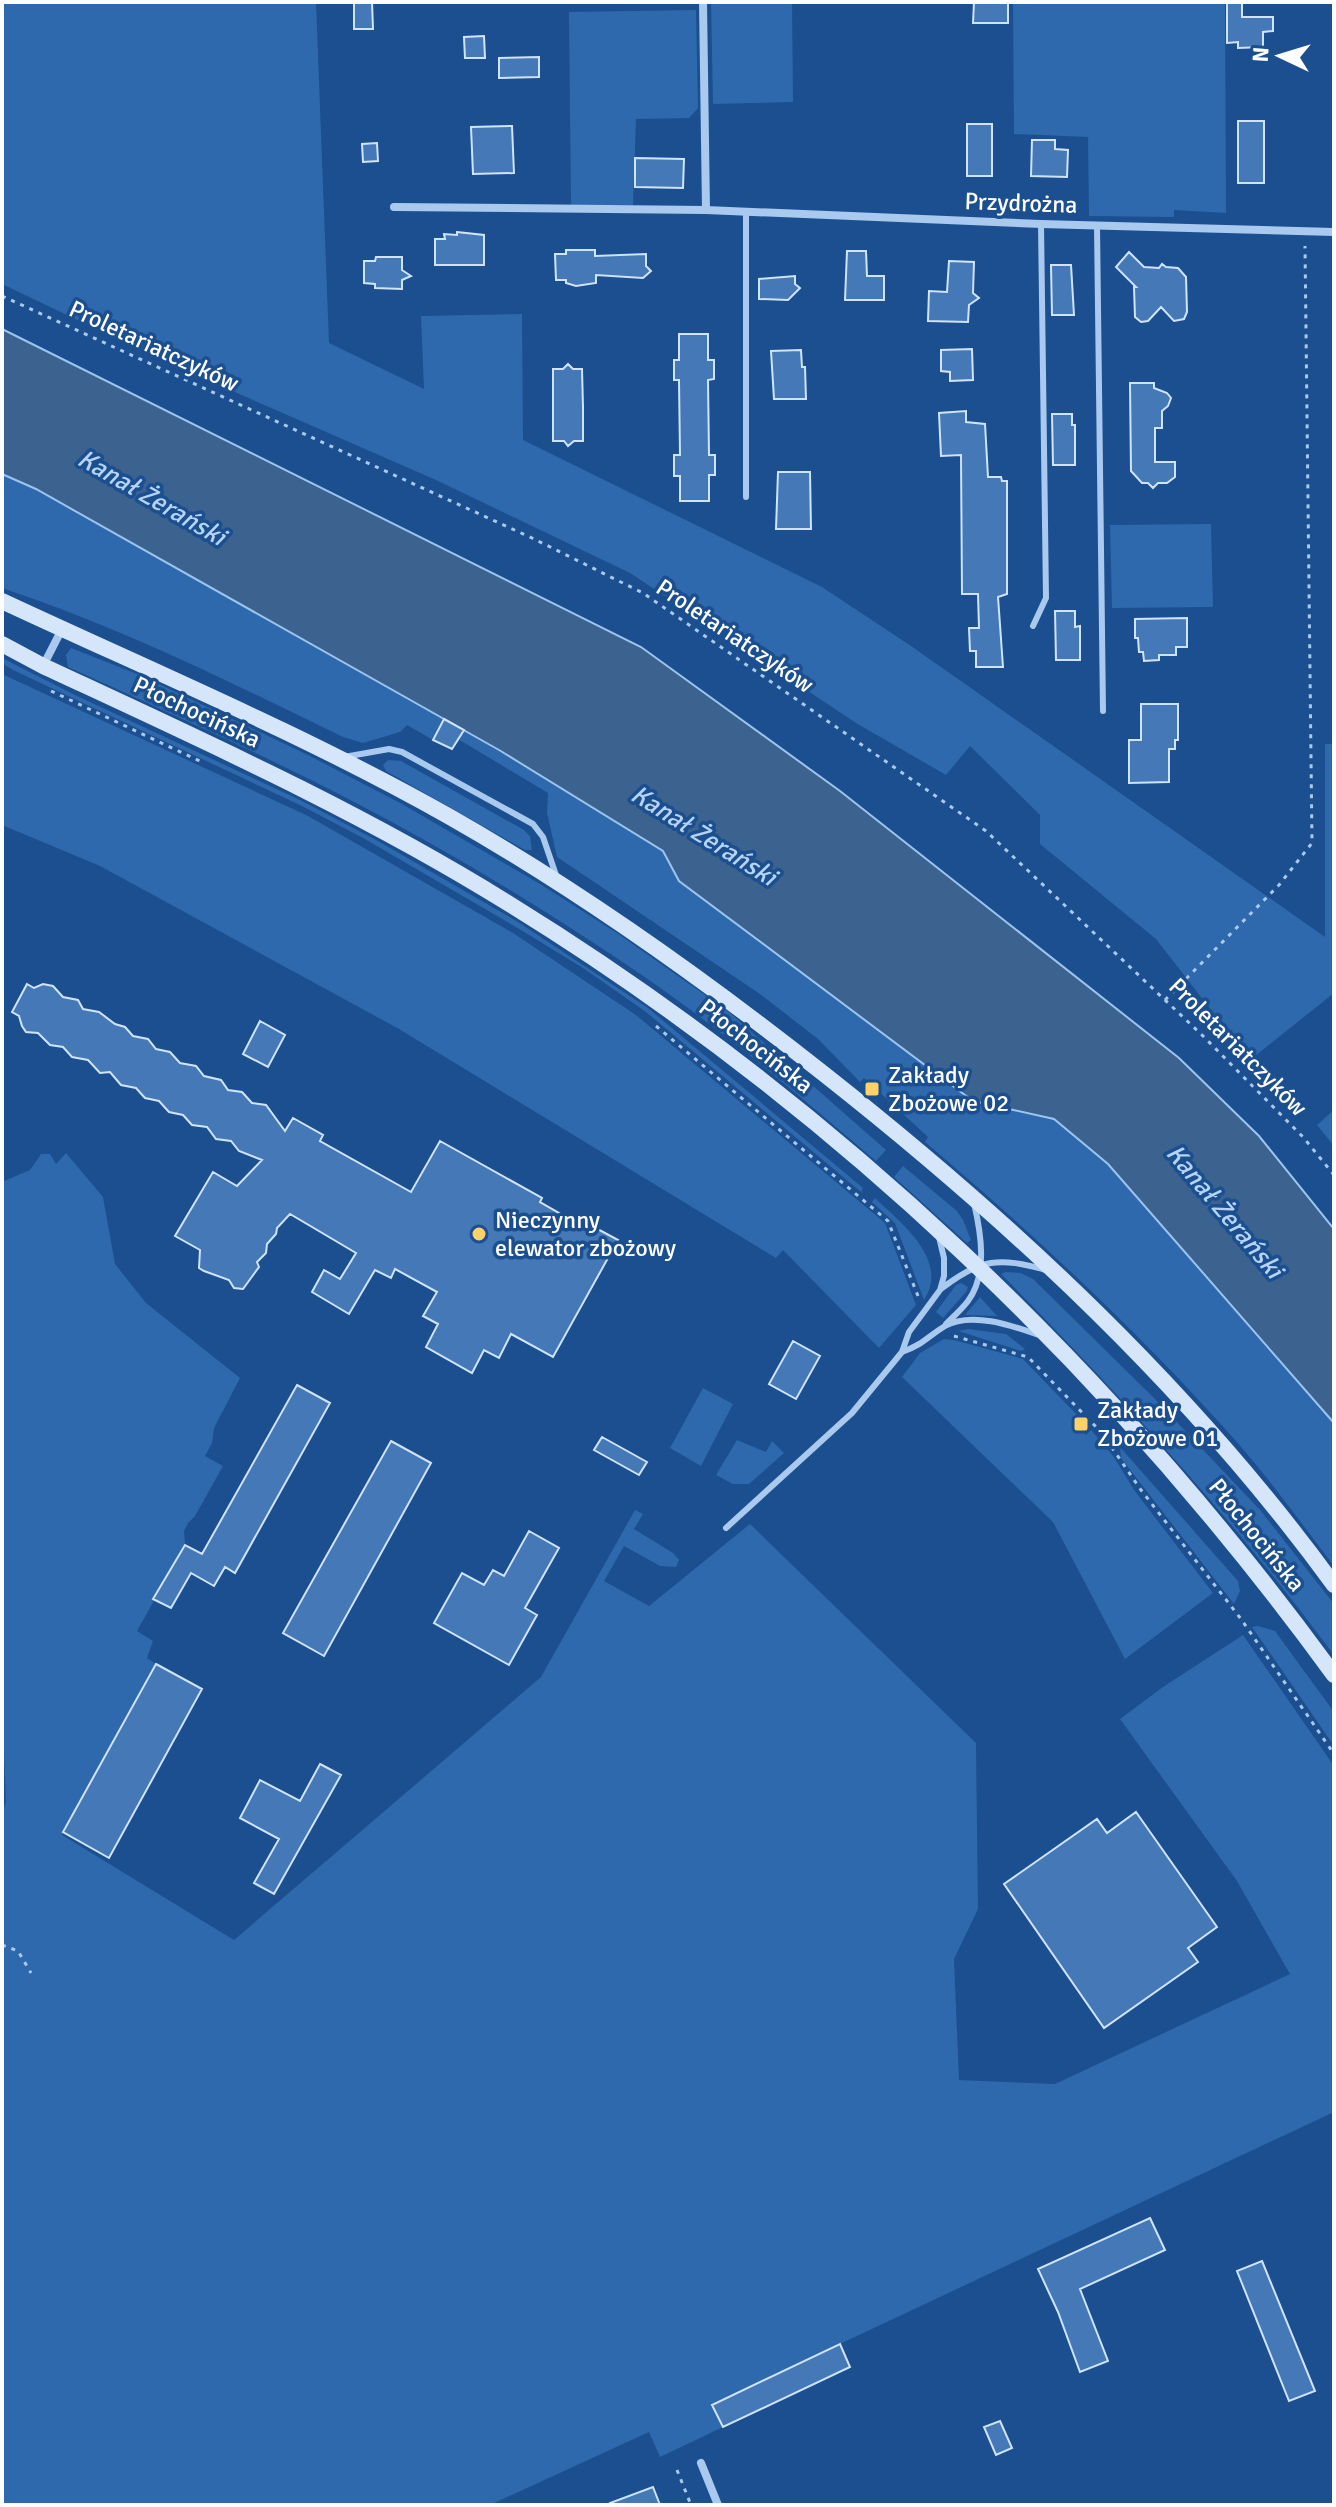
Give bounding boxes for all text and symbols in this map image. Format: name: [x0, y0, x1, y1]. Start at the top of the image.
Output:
north arrow: [1240, 16, 1320, 96]
text: N: [1247, 46, 1275, 63]
street label: Przydrożna: [964, 186, 1078, 220]
street label: Proletariatczyków: [64, 294, 244, 398]
water label: Kanał Żerański: [72, 443, 234, 555]
street label: Proletariatczyków: [650, 572, 820, 700]
street label: Płochocińska: [129, 669, 265, 755]
water label: Kanał Żerański: [625, 778, 785, 895]
street label: Proletariatczyków: [1162, 971, 1314, 1123]
street label: Płochocińska: [693, 992, 819, 1100]
place label: Zakłady Zbożowe 02: [888, 1060, 1009, 1118]
marker: Zakłady Zbożowe 02: [863, 1080, 881, 1098]
water label: Kanał Żerański: [1159, 1138, 1292, 1288]
place label: Nieczynny elewator zbożowy: [495, 1205, 676, 1263]
marker: Nieczynny elewator zbożowy: [470, 1225, 488, 1243]
place label: Zakłady Zbożowe 01: [1097, 1395, 1218, 1453]
marker: Zakłady Zbożowe 01: [1072, 1415, 1090, 1433]
street label: Płochocińska: [1202, 1472, 1312, 1598]

